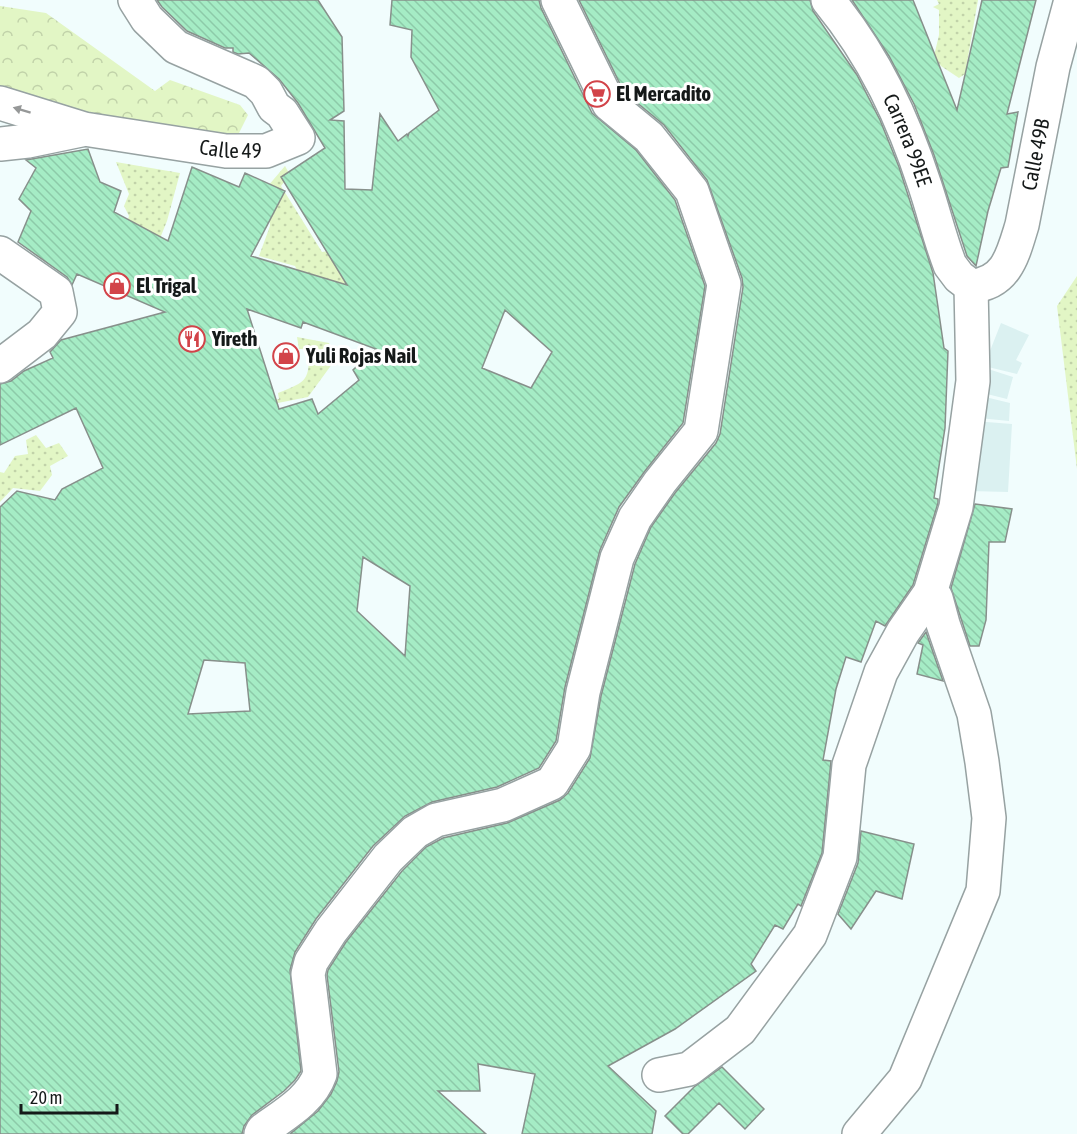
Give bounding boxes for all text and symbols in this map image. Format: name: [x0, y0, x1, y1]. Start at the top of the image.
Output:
supermarket icon: El Mercadito: [582, 79, 612, 109]
place label: El Mercadito: [616, 81, 711, 105]
street label: Carrera 99EE: [879, 90, 937, 189]
one-way arrow: [13, 105, 31, 114]
street label: Calle 49B: [1016, 117, 1054, 192]
street label: Calle 49: [198, 134, 262, 162]
shop icon: El Trigal: [102, 271, 132, 301]
place label: El Trigal: [136, 273, 197, 297]
restaurant icon: Yireth: [177, 324, 207, 354]
place label: Yireth: [211, 326, 258, 350]
shop icon: Yuli Rojas Nail: [271, 341, 301, 371]
place label: Yuli Rojas Nail: [305, 343, 417, 367]
scale bar: [21, 1077, 117, 1115]
text: 20 m: [30, 1087, 62, 1108]

